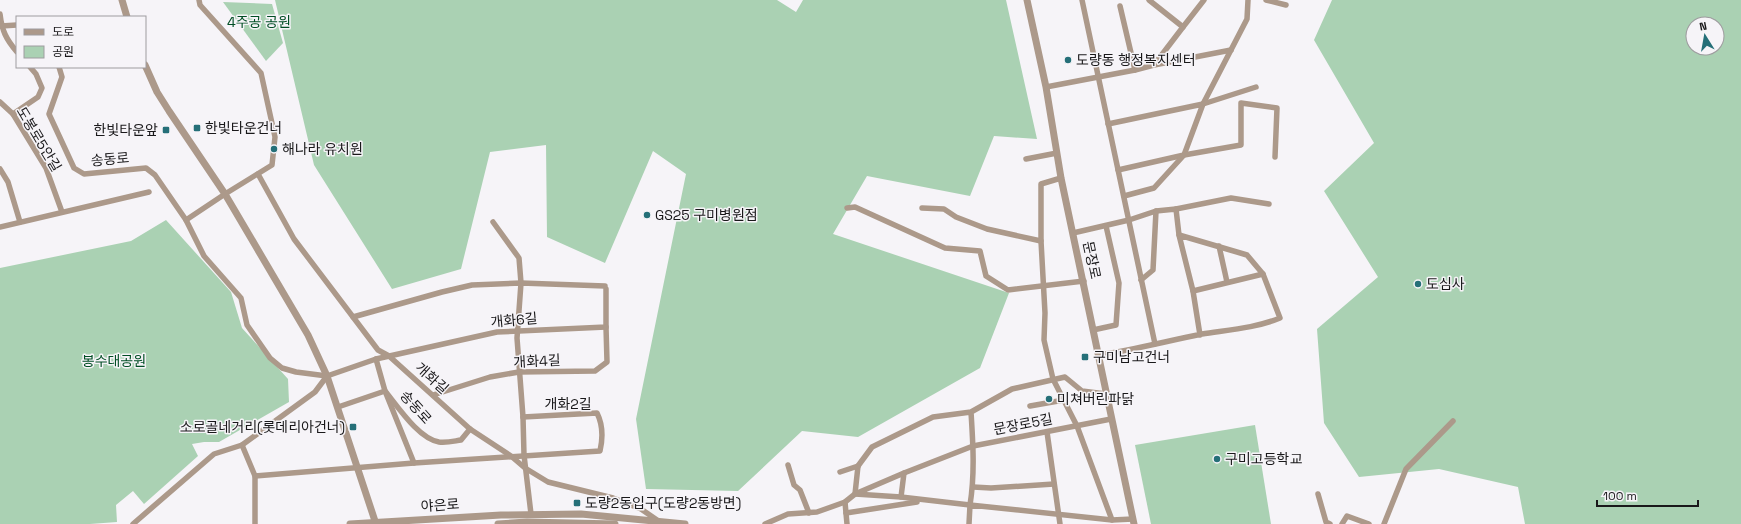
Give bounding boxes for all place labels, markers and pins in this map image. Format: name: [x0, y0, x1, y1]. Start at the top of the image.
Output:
place label: 도량동 행정복지센터: [1076, 51, 1196, 69]
marker: 도량동 행정복지센터: [1063, 55, 1073, 65]
place label: 한빛타운건너: [205, 119, 282, 137]
place label: 한빛타운앞: [94, 121, 158, 139]
marker: 한빛타운건너: [192, 123, 202, 133]
marker: 한빛타운앞: [161, 125, 171, 135]
place label: 해나라 유치원: [282, 140, 363, 158]
marker: 해나라 유치원: [269, 144, 279, 154]
place label: GS25 구미병원점: [655, 206, 758, 224]
marker: GS25 구미병원점: [642, 210, 652, 220]
place label: 도심사: [1426, 275, 1465, 293]
marker: 도심사: [1413, 279, 1423, 289]
place label: 구미남고건너: [1093, 348, 1170, 366]
marker: 구미남고건너: [1080, 352, 1090, 362]
place label: 미쳐버린파닭: [1057, 390, 1134, 408]
marker: 미쳐버린파닭: [1044, 394, 1054, 404]
place label: 소로골네거리(롯데리아건너): [180, 418, 345, 436]
marker: 소로골네거리(롯데리아건너): [348, 422, 358, 432]
place label: 구미고등학교: [1225, 450, 1302, 468]
marker: 구미고등학교: [1212, 454, 1222, 464]
place label: 도량2동입구(도량2동방면): [585, 494, 741, 512]
marker: 도량2동입구(도량2동방면): [572, 498, 582, 508]

